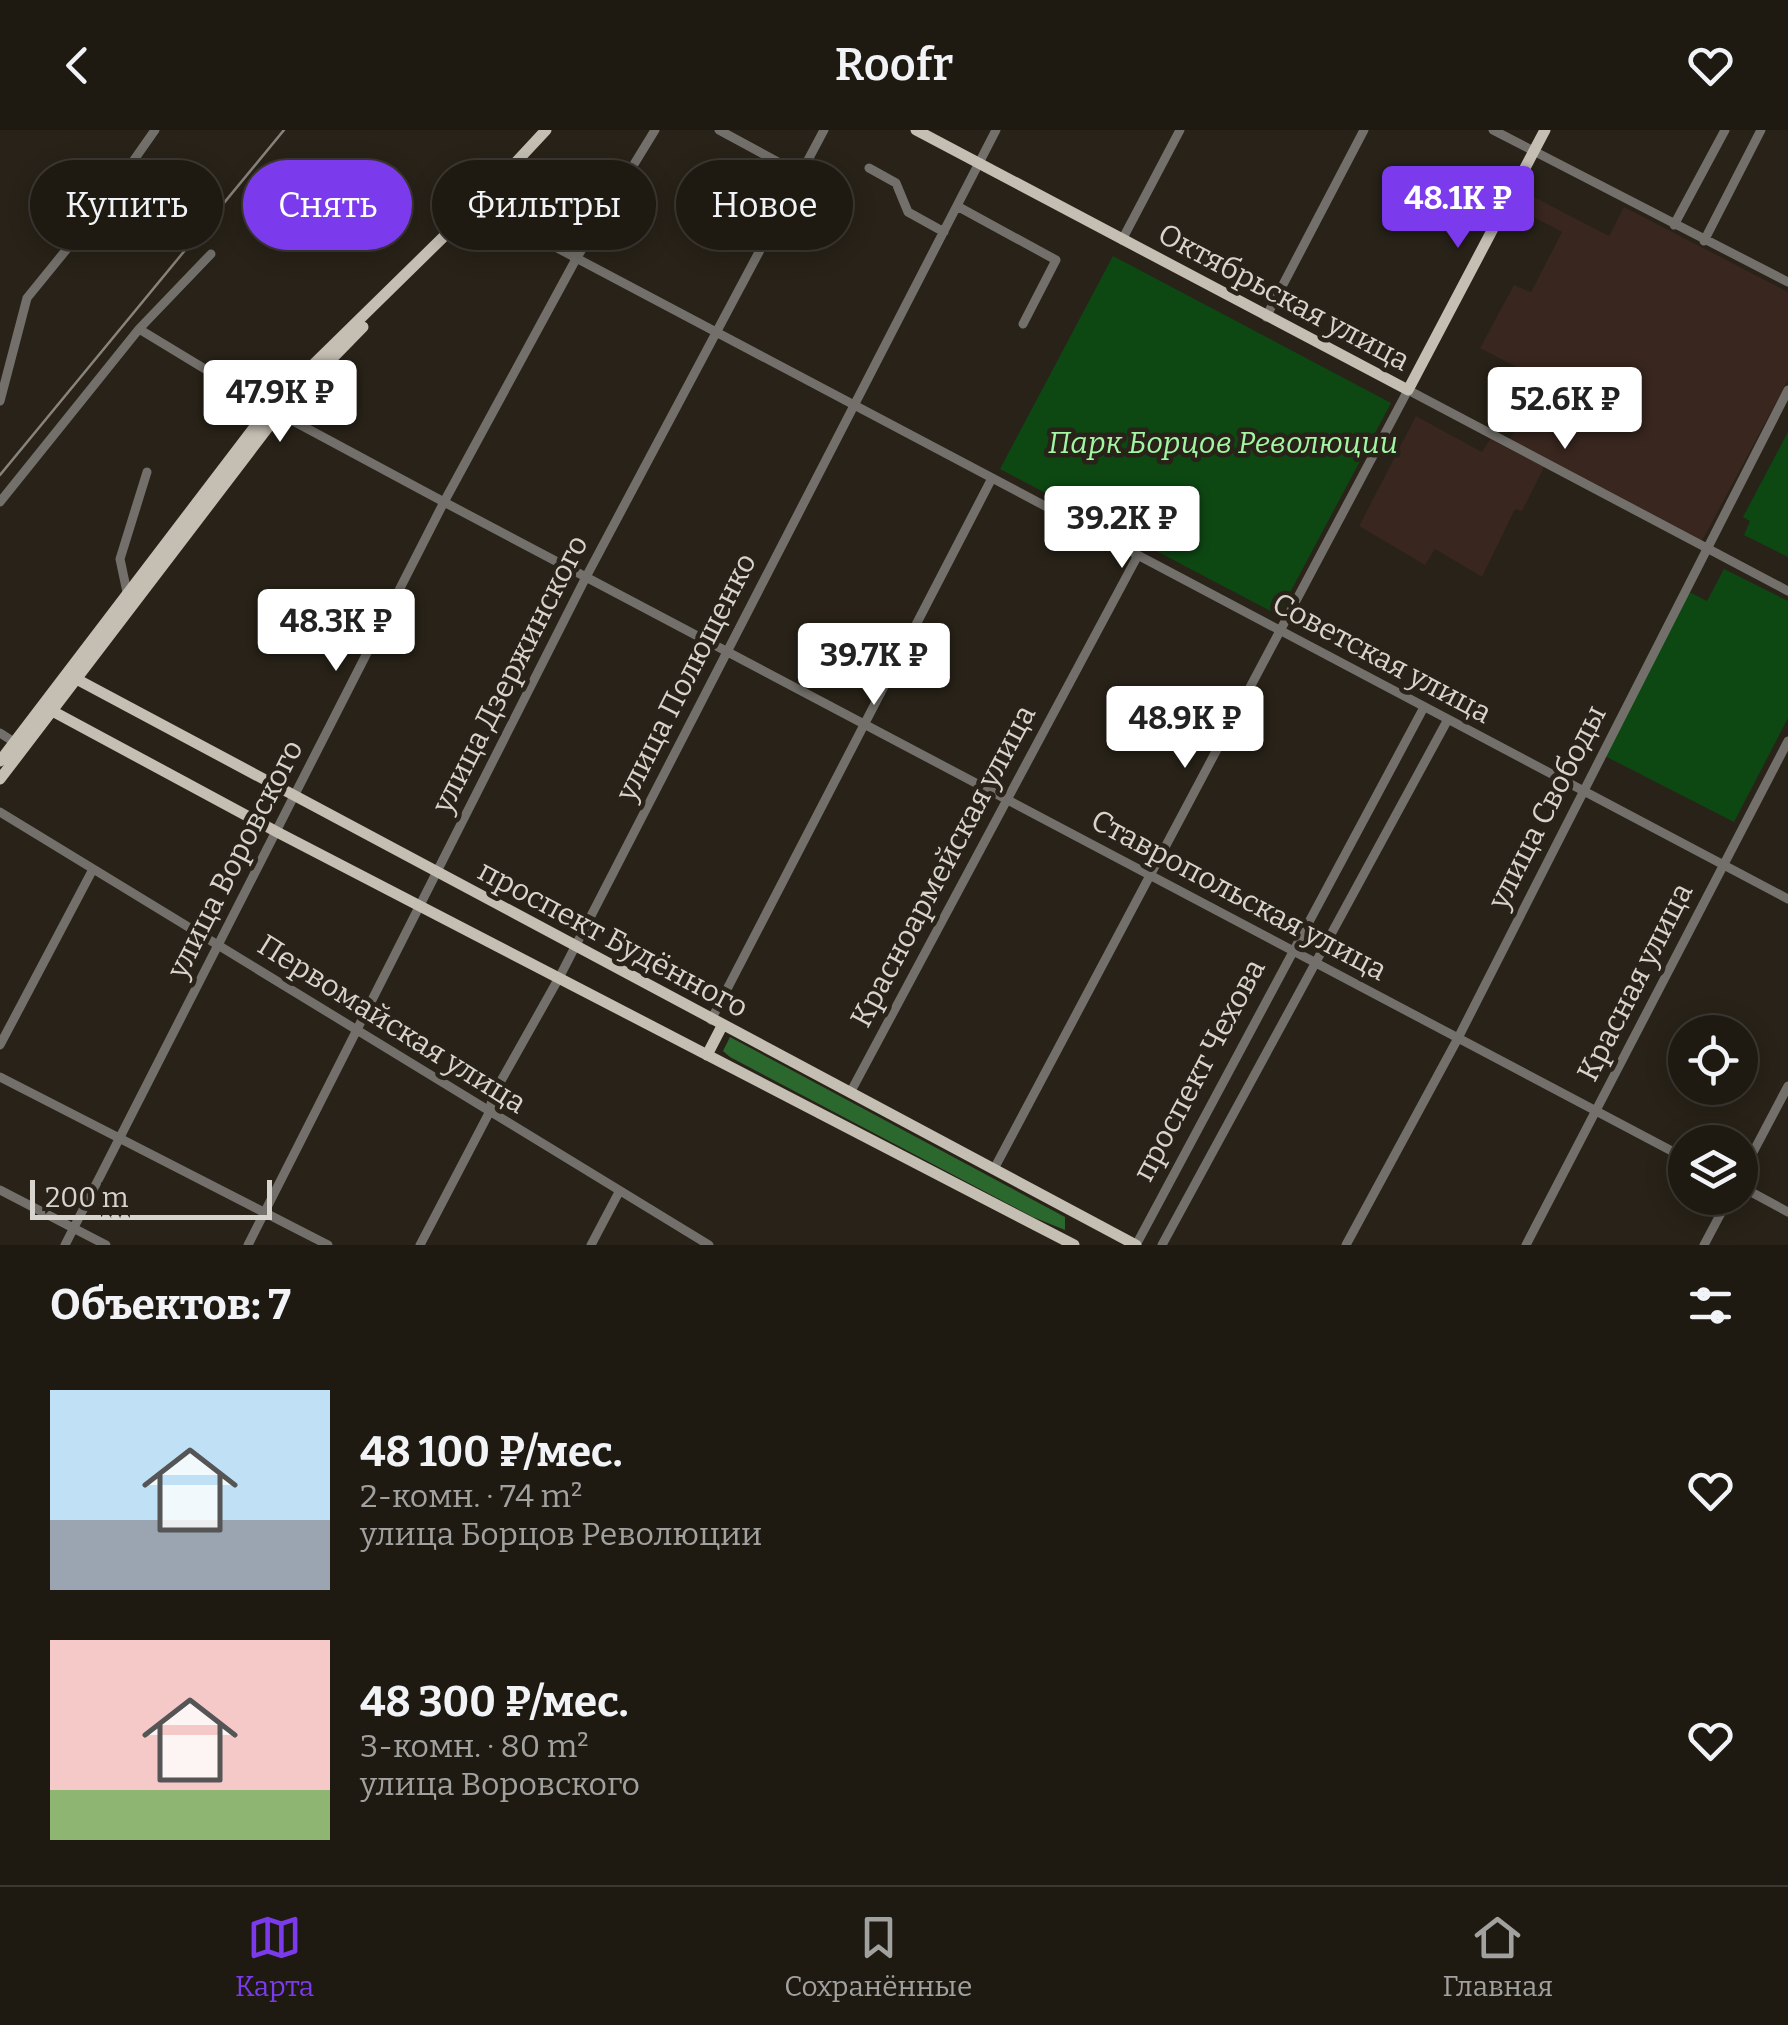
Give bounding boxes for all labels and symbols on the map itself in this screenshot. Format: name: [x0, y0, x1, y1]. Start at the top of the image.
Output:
pin: 48.1K ₽: [1366, 166, 1550, 251]
street label: Октябрьская улица: [1152, 215, 1416, 379]
pin: 47.9K ₽: [188, 360, 372, 445]
pin: 52.6K ₽: [1473, 367, 1657, 452]
park label: Парк Борцов Революции: [1048, 425, 1398, 461]
pin: 39.2K ₽: [1030, 486, 1214, 571]
street label: улица Дзержинского: [424, 529, 596, 820]
street label: улица Полющенко: [607, 547, 764, 808]
street label: Советская улица: [1266, 585, 1498, 731]
pin: 48.3K ₽: [244, 589, 428, 674]
pin: 39.7K ₽: [782, 623, 966, 708]
pin: 48.9K ₽: [1093, 686, 1277, 771]
street label: Красноармейская улица: [843, 699, 1043, 1033]
street label: улица Свободы: [1480, 699, 1614, 916]
street label: улица Воровского: [159, 734, 311, 985]
street label: Ставропольская улица: [1085, 802, 1393, 988]
street label: проспект Будённого: [472, 853, 754, 1025]
street label: Красная улица: [1570, 877, 1700, 1087]
street label: Первомайская улица: [251, 927, 533, 1121]
street label: проспект Чехова: [1125, 953, 1273, 1187]
scale bar: [30, 1175, 272, 1220]

